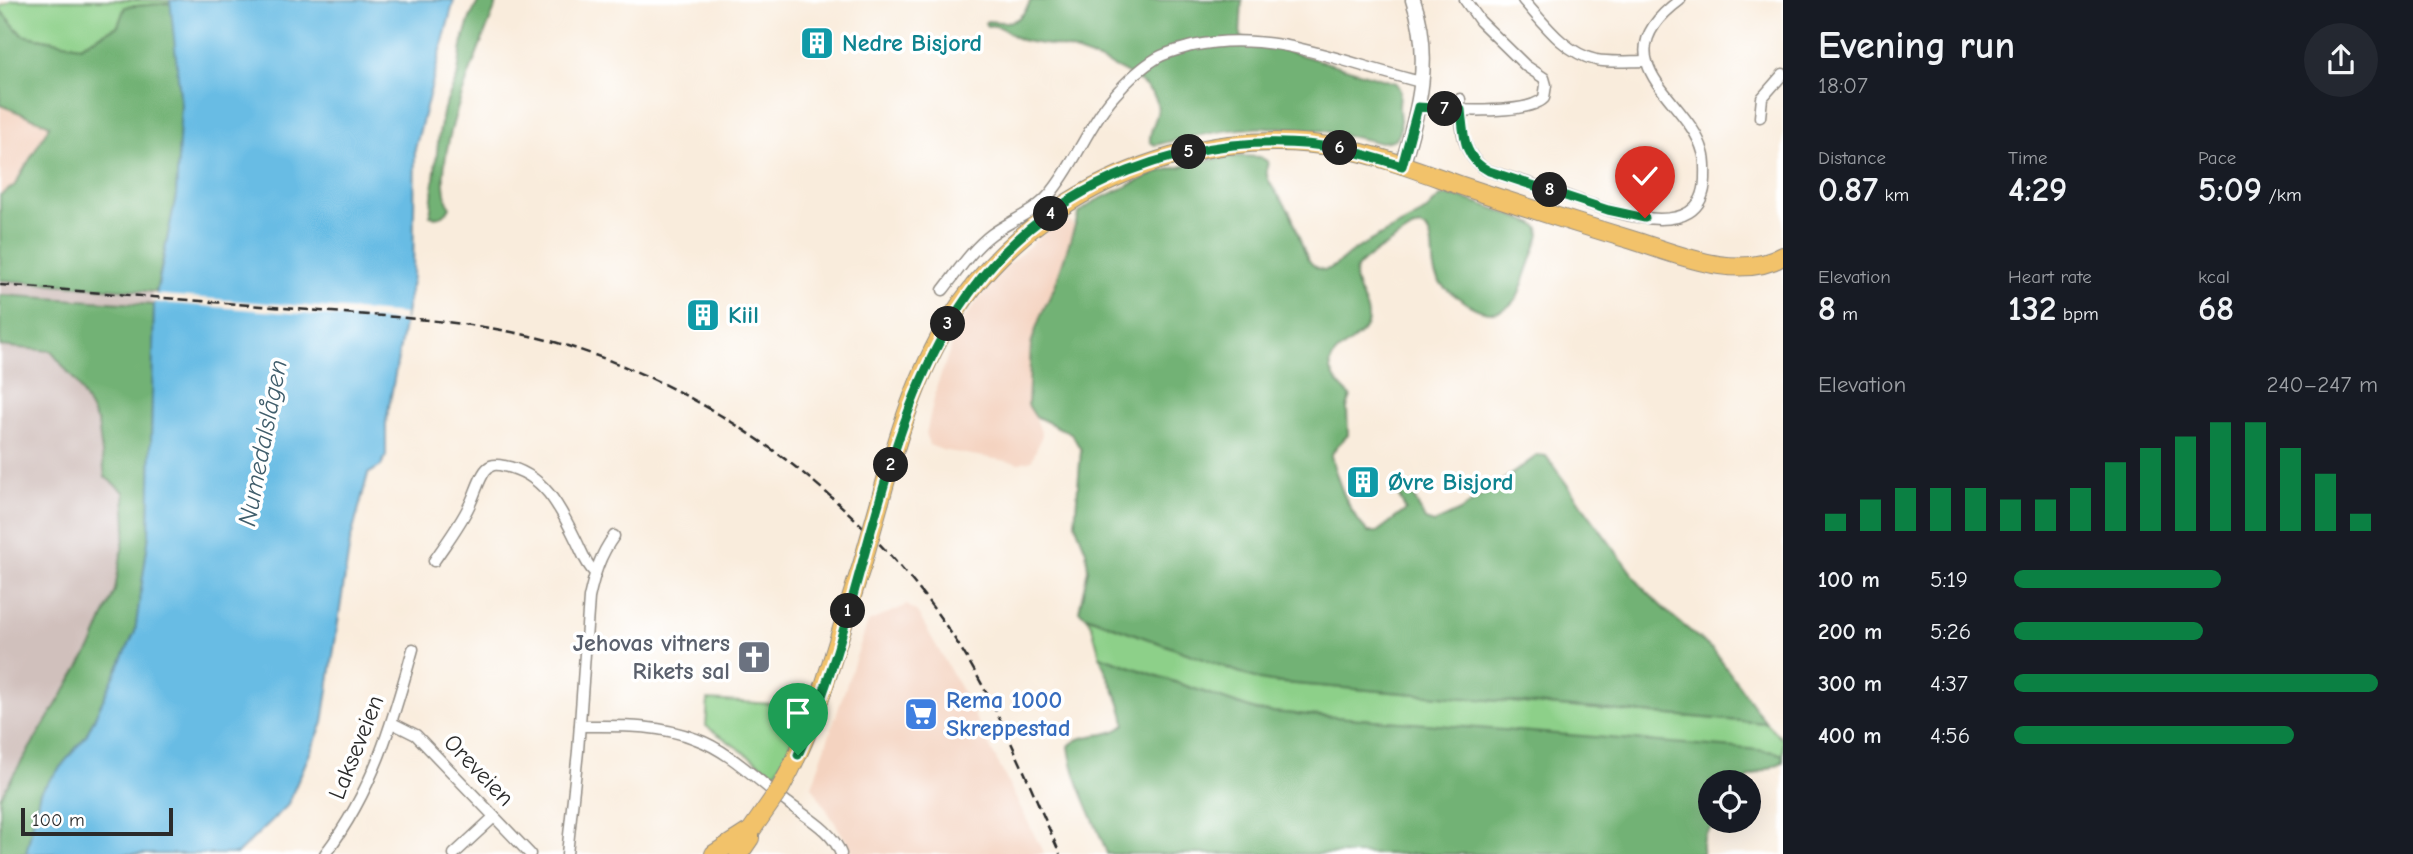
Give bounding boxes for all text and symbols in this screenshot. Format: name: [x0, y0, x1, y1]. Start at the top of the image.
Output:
button: share: [2304, 23, 2378, 97]
building icon: Nedre Bisjord: [798, 24, 836, 62]
text: Evening run: [1818, 24, 2015, 68]
place label: Nedre Bisjord: [842, 29, 982, 57]
text: 18:07: [1818, 72, 1868, 99]
pin: 7: [1428, 92, 1462, 126]
text: 7: [1440, 97, 1449, 119]
pin: 6: [1322, 130, 1358, 166]
pin: 5: [1172, 134, 1206, 170]
text: 6: [1335, 136, 1344, 158]
text: 5: [1183, 140, 1194, 162]
pin: [1615, 146, 1675, 218]
text: Distance: [1818, 147, 1886, 169]
text: Time: [2008, 147, 2047, 169]
text: Pace: [2198, 147, 2236, 169]
icon: check: [1626, 157, 1664, 195]
text: 0.87: [1818, 169, 1878, 210]
text: 4:29: [2008, 169, 2067, 210]
text: 5:09: [2198, 169, 2262, 210]
pin: 8: [1532, 172, 1568, 208]
text: 8: [1545, 178, 1554, 200]
text: km: [1878, 184, 1909, 206]
text: /km: [2262, 184, 2302, 206]
pin: 4: [1034, 196, 1068, 232]
text: 4: [1046, 202, 1055, 224]
text: Elevation: [1818, 266, 1891, 288]
text: Heart rate: [2008, 266, 2092, 288]
text: kcal: [2198, 266, 2230, 288]
text: 8: [1818, 288, 1836, 329]
text: 132: [2008, 288, 2056, 329]
text: 68: [2198, 288, 2234, 329]
building icon: Kiil: [684, 296, 722, 334]
place label: Kiil: [728, 301, 759, 329]
text: m: [1836, 303, 1858, 325]
text: bpm: [2056, 303, 2099, 325]
pin: 3: [930, 306, 965, 342]
text: 3: [943, 312, 952, 334]
water label: Numedalslågen: [232, 357, 294, 529]
text: Elevation: [1818, 371, 1906, 398]
text: 240–247 m: [2267, 371, 2378, 398]
pin: 2: [874, 448, 908, 482]
text: 2: [886, 453, 895, 475]
building icon: Øvre Bisjord: [1344, 463, 1382, 501]
place label: Øvre Bisjord: [1388, 468, 1513, 496]
text: 100 m: [1818, 566, 1880, 593]
text: 5:19: [1930, 566, 1968, 593]
pin: 1: [830, 594, 866, 628]
text: 1: [844, 599, 851, 621]
text: 200 m: [1818, 618, 1882, 645]
text: 5:26: [1930, 618, 1971, 645]
place label: Jehovas vitners Rikets sal: [573, 629, 730, 685]
church icon: Jehovas vitners Rikets sal: [735, 638, 773, 676]
text: 300 m: [1818, 670, 1882, 697]
text: 4:37: [1930, 670, 1968, 697]
pin: [768, 683, 828, 755]
place label: Rema 1000 Skreppestad: [946, 686, 1071, 742]
street label: Lakseveien: [322, 691, 390, 803]
icon: arrive: [779, 694, 817, 732]
supermarket icon: Rema 1000 Skreppestad: [902, 695, 940, 733]
text: 400 m: [1818, 722, 1882, 749]
text: 4:56: [1930, 722, 1970, 749]
street label: Oreveien: [438, 728, 520, 812]
map controls: [1698, 770, 1761, 833]
button: locate: [1698, 770, 1761, 833]
scale bar: [21, 805, 173, 837]
text: 100 m: [32, 809, 85, 831]

